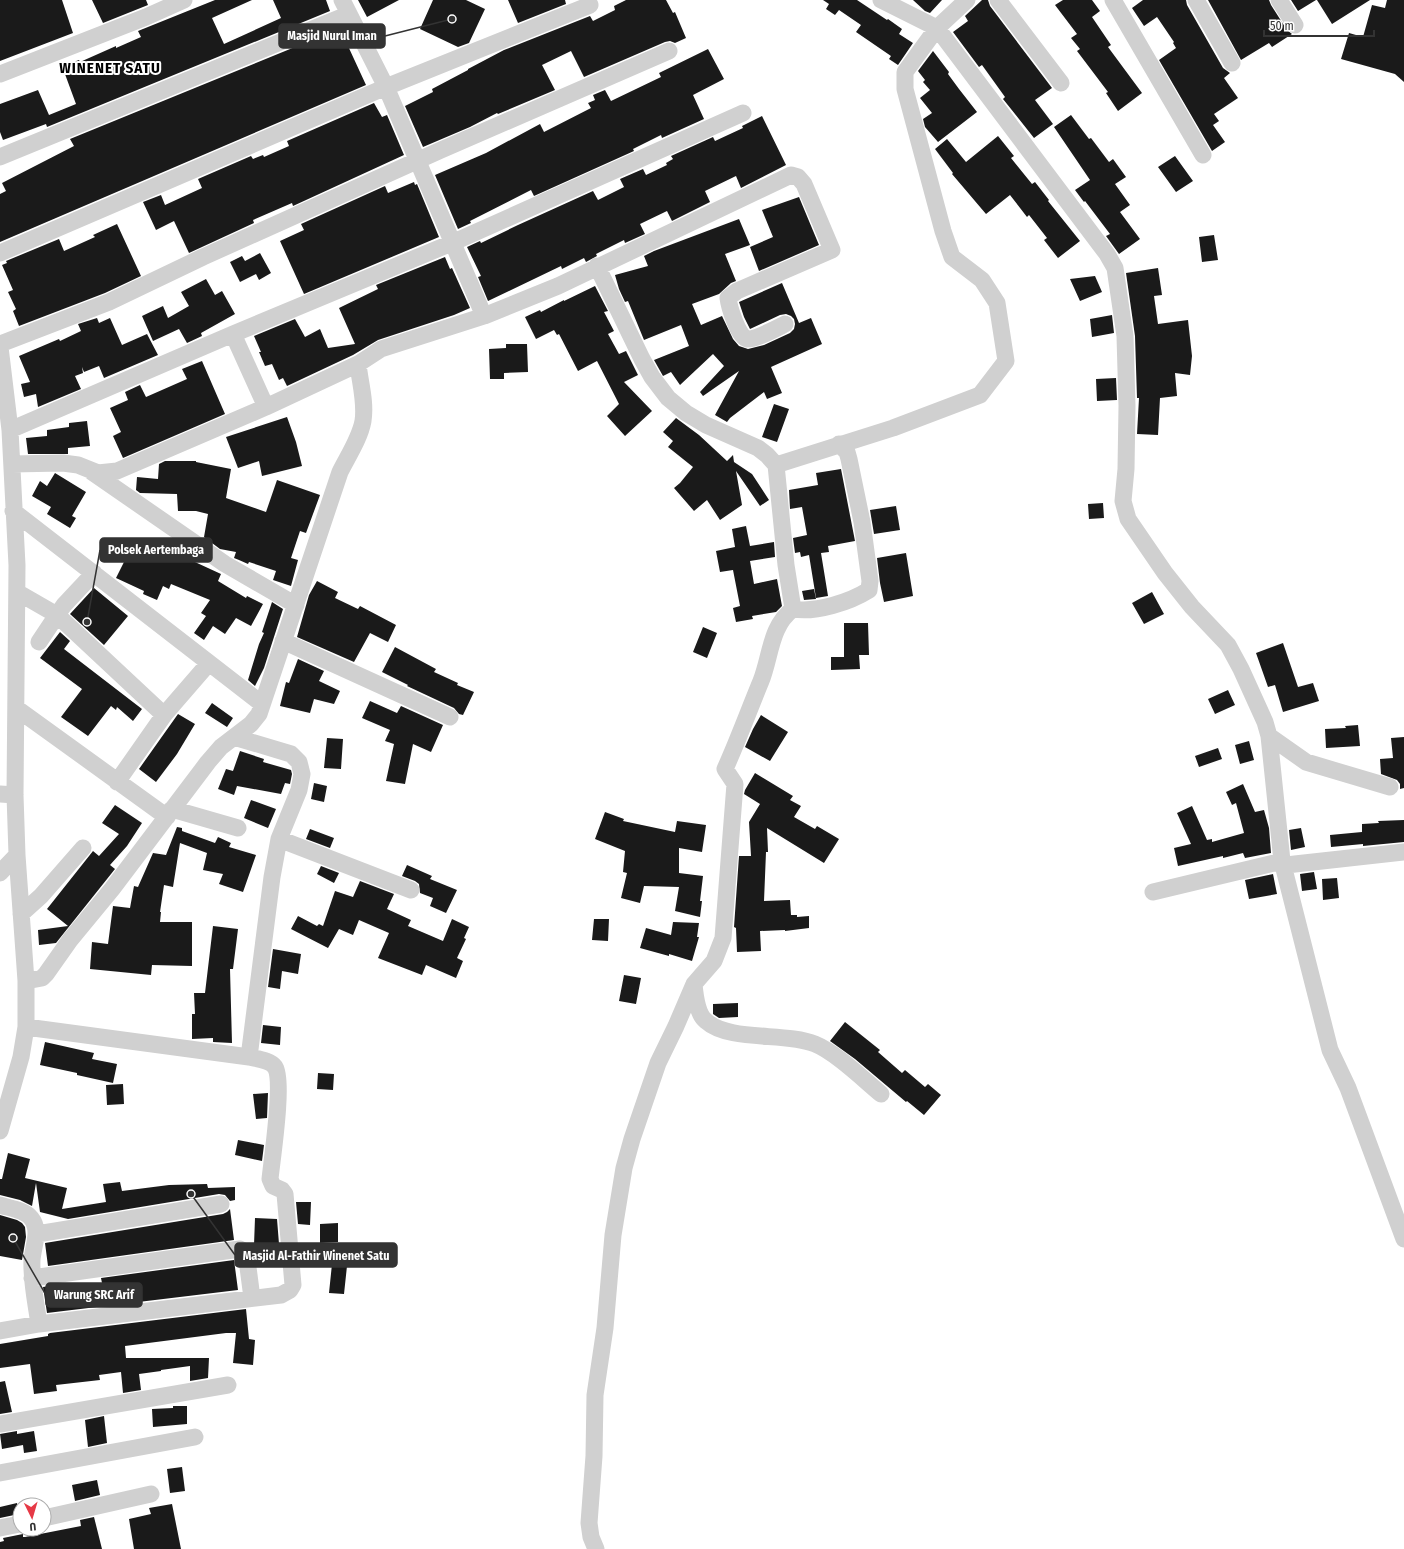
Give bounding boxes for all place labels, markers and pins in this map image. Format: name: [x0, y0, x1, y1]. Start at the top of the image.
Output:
callout: Masjid Nurul Iman: [279, 24, 385, 48]
callout: Polsek Aertembaga: [100, 538, 212, 562]
callout: Masjid Al-Fathir Winenet Satu: [235, 1243, 397, 1267]
callout: Warung SRC Arif: [46, 1283, 142, 1307]

